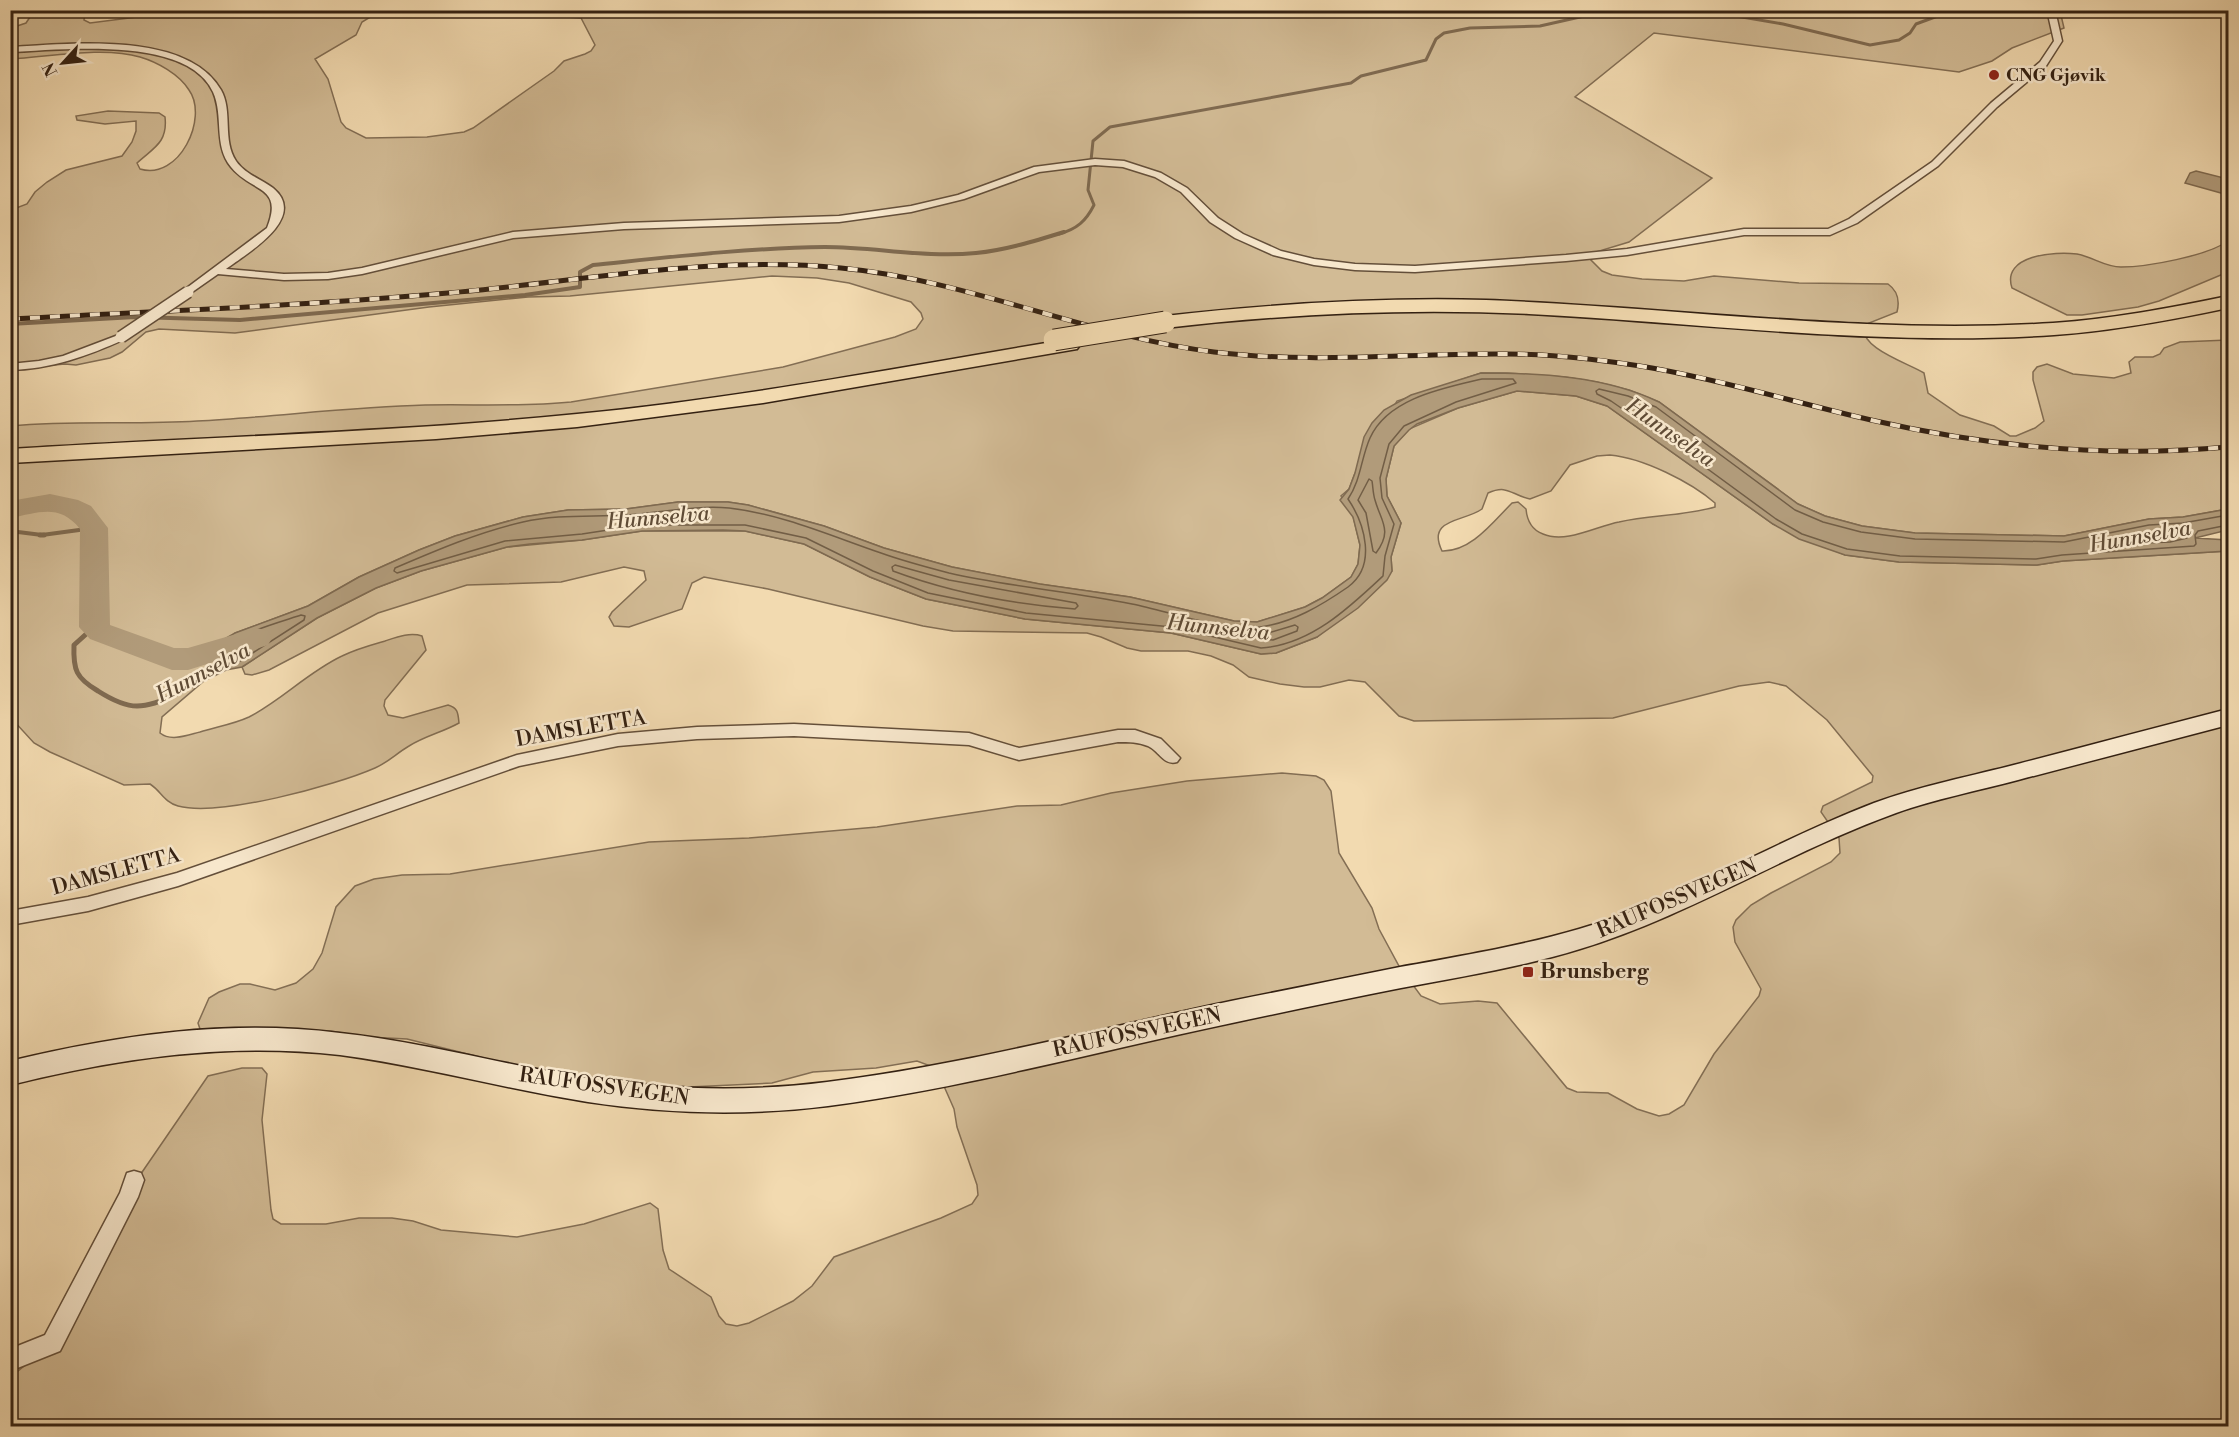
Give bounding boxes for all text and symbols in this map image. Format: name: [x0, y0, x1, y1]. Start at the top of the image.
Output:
north arrow: [33, 33, 93, 93]
text: N: [39, 59, 62, 80]
place label: CNG Gjøvik: [2006, 64, 2107, 87]
marker: CNG Gjøvik: [1987, 68, 2001, 82]
water label: Hunnselva: [1619, 392, 1721, 474]
water label: Hunnselva: [605, 500, 711, 536]
water label: Hunnselva: [2086, 515, 2194, 559]
water label: Hunnselva: [1164, 609, 1271, 647]
water label: Hunnselva: [150, 637, 256, 710]
street label: DAMSLETTA: [514, 705, 649, 753]
street label: DAMSLETTA: [49, 842, 184, 902]
street label: RAUFOSSVEGEN: [1593, 853, 1761, 945]
place label: Brunsberg: [1540, 959, 1650, 985]
marker: Brunsberg: [1521, 965, 1535, 979]
street label: RAUFOSSVEGEN: [1050, 1002, 1224, 1064]
street label: RAUFOSSVEGEN: [517, 1062, 691, 1112]

